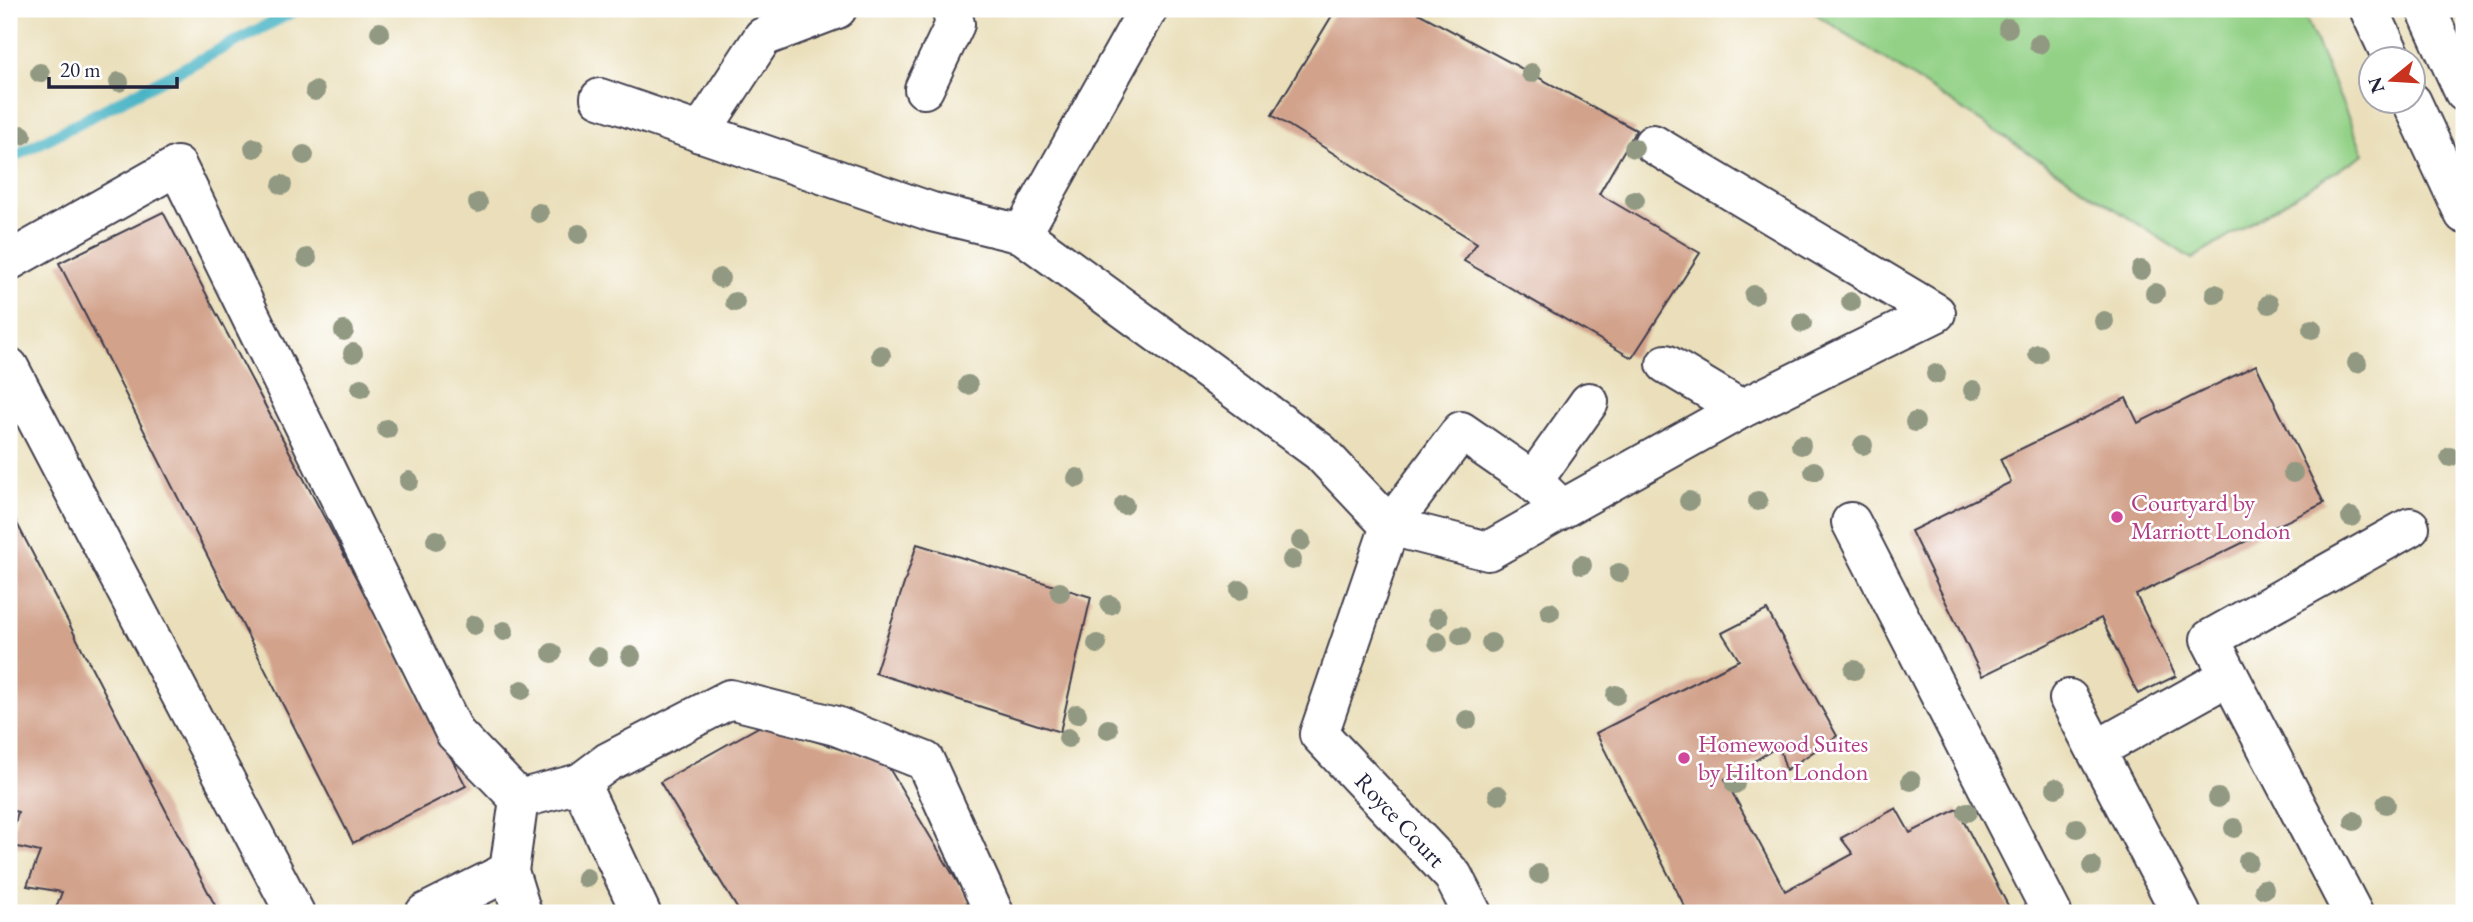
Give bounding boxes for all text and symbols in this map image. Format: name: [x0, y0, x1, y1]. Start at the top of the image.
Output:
scale bar: [49, 46, 177, 90]
north arrow: [2358, 46, 2428, 116]
text: 20 m: [60, 56, 101, 83]
text: N: [2362, 73, 2391, 96]
place label: Courtyard by Marriott London: [2131, 487, 2291, 546]
marker: Courtyard by Marriott London: [2109, 509, 2125, 525]
place label: Homewood Suites by Hilton London: [1698, 728, 1869, 787]
marker: Homewood Suites by Hilton London: [1676, 750, 1692, 766]
street label: Royce Court: [1348, 766, 1453, 874]

